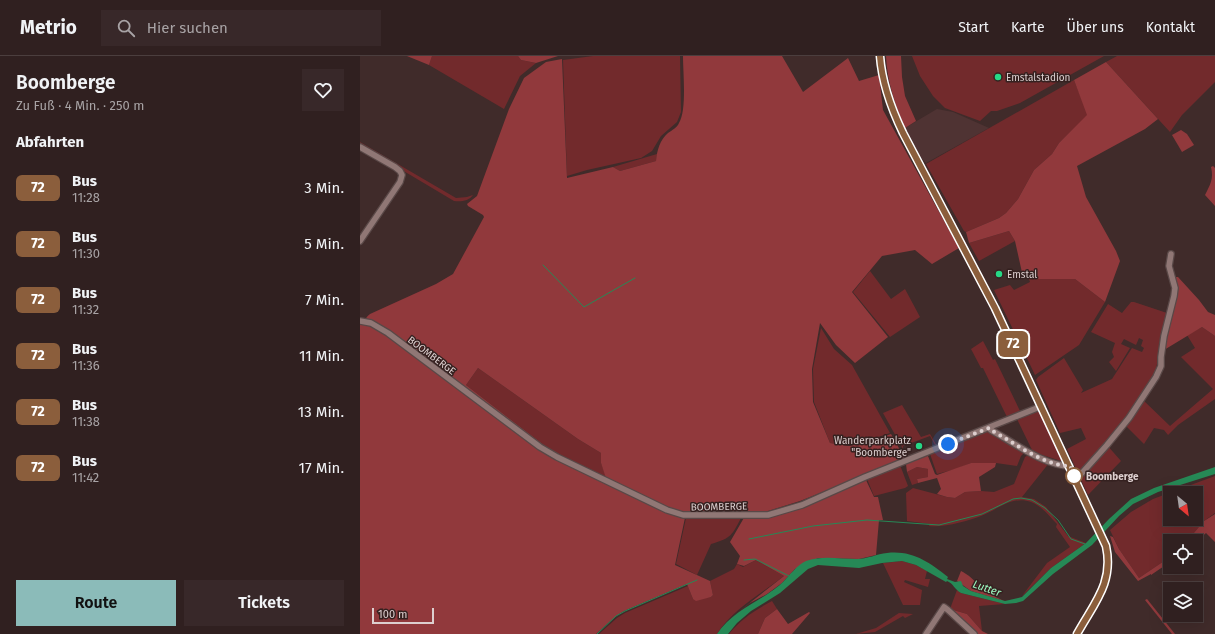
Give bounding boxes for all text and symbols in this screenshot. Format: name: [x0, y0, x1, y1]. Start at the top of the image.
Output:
search box: [101, 10, 381, 46]
text: Metrio: [20, 16, 77, 39]
icon: search: [115, 17, 137, 39]
text: Hier suchen: [147, 19, 228, 37]
text: Start: [958, 19, 989, 36]
text: Karte: [1011, 19, 1045, 36]
text: Über uns: [1067, 19, 1124, 36]
text: Kontakt: [1146, 19, 1195, 36]
button: heart: [302, 69, 344, 111]
text: Boomberge: [16, 71, 116, 94]
marker: Emstalstadion: [993, 72, 1003, 82]
place label: Emstalstadion: [1006, 72, 1070, 84]
text: Zu Fuß · 4 Min. · 250 m: [16, 98, 144, 113]
text: Abfahrten: [16, 133, 84, 151]
text: Bus: [72, 172, 97, 190]
text: 72: [31, 179, 45, 196]
text: 3 Min.: [304, 179, 344, 197]
text: 11:28: [72, 190, 100, 205]
text: Bus: [72, 228, 97, 246]
text: 72: [31, 235, 45, 252]
text: 5 Min.: [304, 235, 344, 253]
text: 11:30: [72, 246, 100, 261]
marker: Emstal: [994, 269, 1004, 279]
place label: Emstal: [1007, 269, 1037, 281]
text: Bus: [72, 284, 97, 302]
text: 72: [31, 291, 45, 308]
text: 7 Min.: [305, 291, 344, 309]
text: 11:32: [72, 302, 99, 317]
line badge: 72: [995, 331, 1031, 357]
street label: BOOMBERGE: [405, 334, 458, 378]
text: 72: [1006, 335, 1020, 352]
text: Bus: [72, 340, 97, 358]
text: 72: [31, 347, 45, 364]
text: 11 Min.: [299, 347, 344, 365]
text: 11:36: [72, 358, 100, 373]
text: Bus: [72, 396, 97, 414]
text: 72: [31, 403, 45, 420]
text: 13 Min.: [298, 403, 344, 421]
text: 11:38: [72, 414, 100, 429]
your location: [938, 434, 958, 454]
place label: Wanderparkplatz "Boomberge": [834, 435, 912, 459]
marker: Wanderparkplatz "Boomberge": [914, 441, 924, 451]
text: Bus: [72, 452, 97, 470]
text: 72: [31, 459, 45, 476]
text: 17 Min.: [299, 459, 344, 477]
marker: Boomberge: [1065, 467, 1083, 485]
text: 11:42: [72, 470, 99, 485]
place label: Boomberge: [1086, 471, 1139, 483]
north arrow: [1163, 486, 1203, 526]
map controls: [1163, 486, 1203, 622]
street label: BOOMBERGE: [691, 501, 747, 513]
button: locate: [1163, 534, 1203, 574]
water label: Lutter: [971, 578, 1003, 600]
button: Route: [16, 580, 176, 626]
button: Tickets: [184, 580, 344, 626]
button: layers: [1163, 582, 1203, 622]
scale bar: [372, 606, 434, 625]
text: 100 m: [378, 608, 407, 621]

